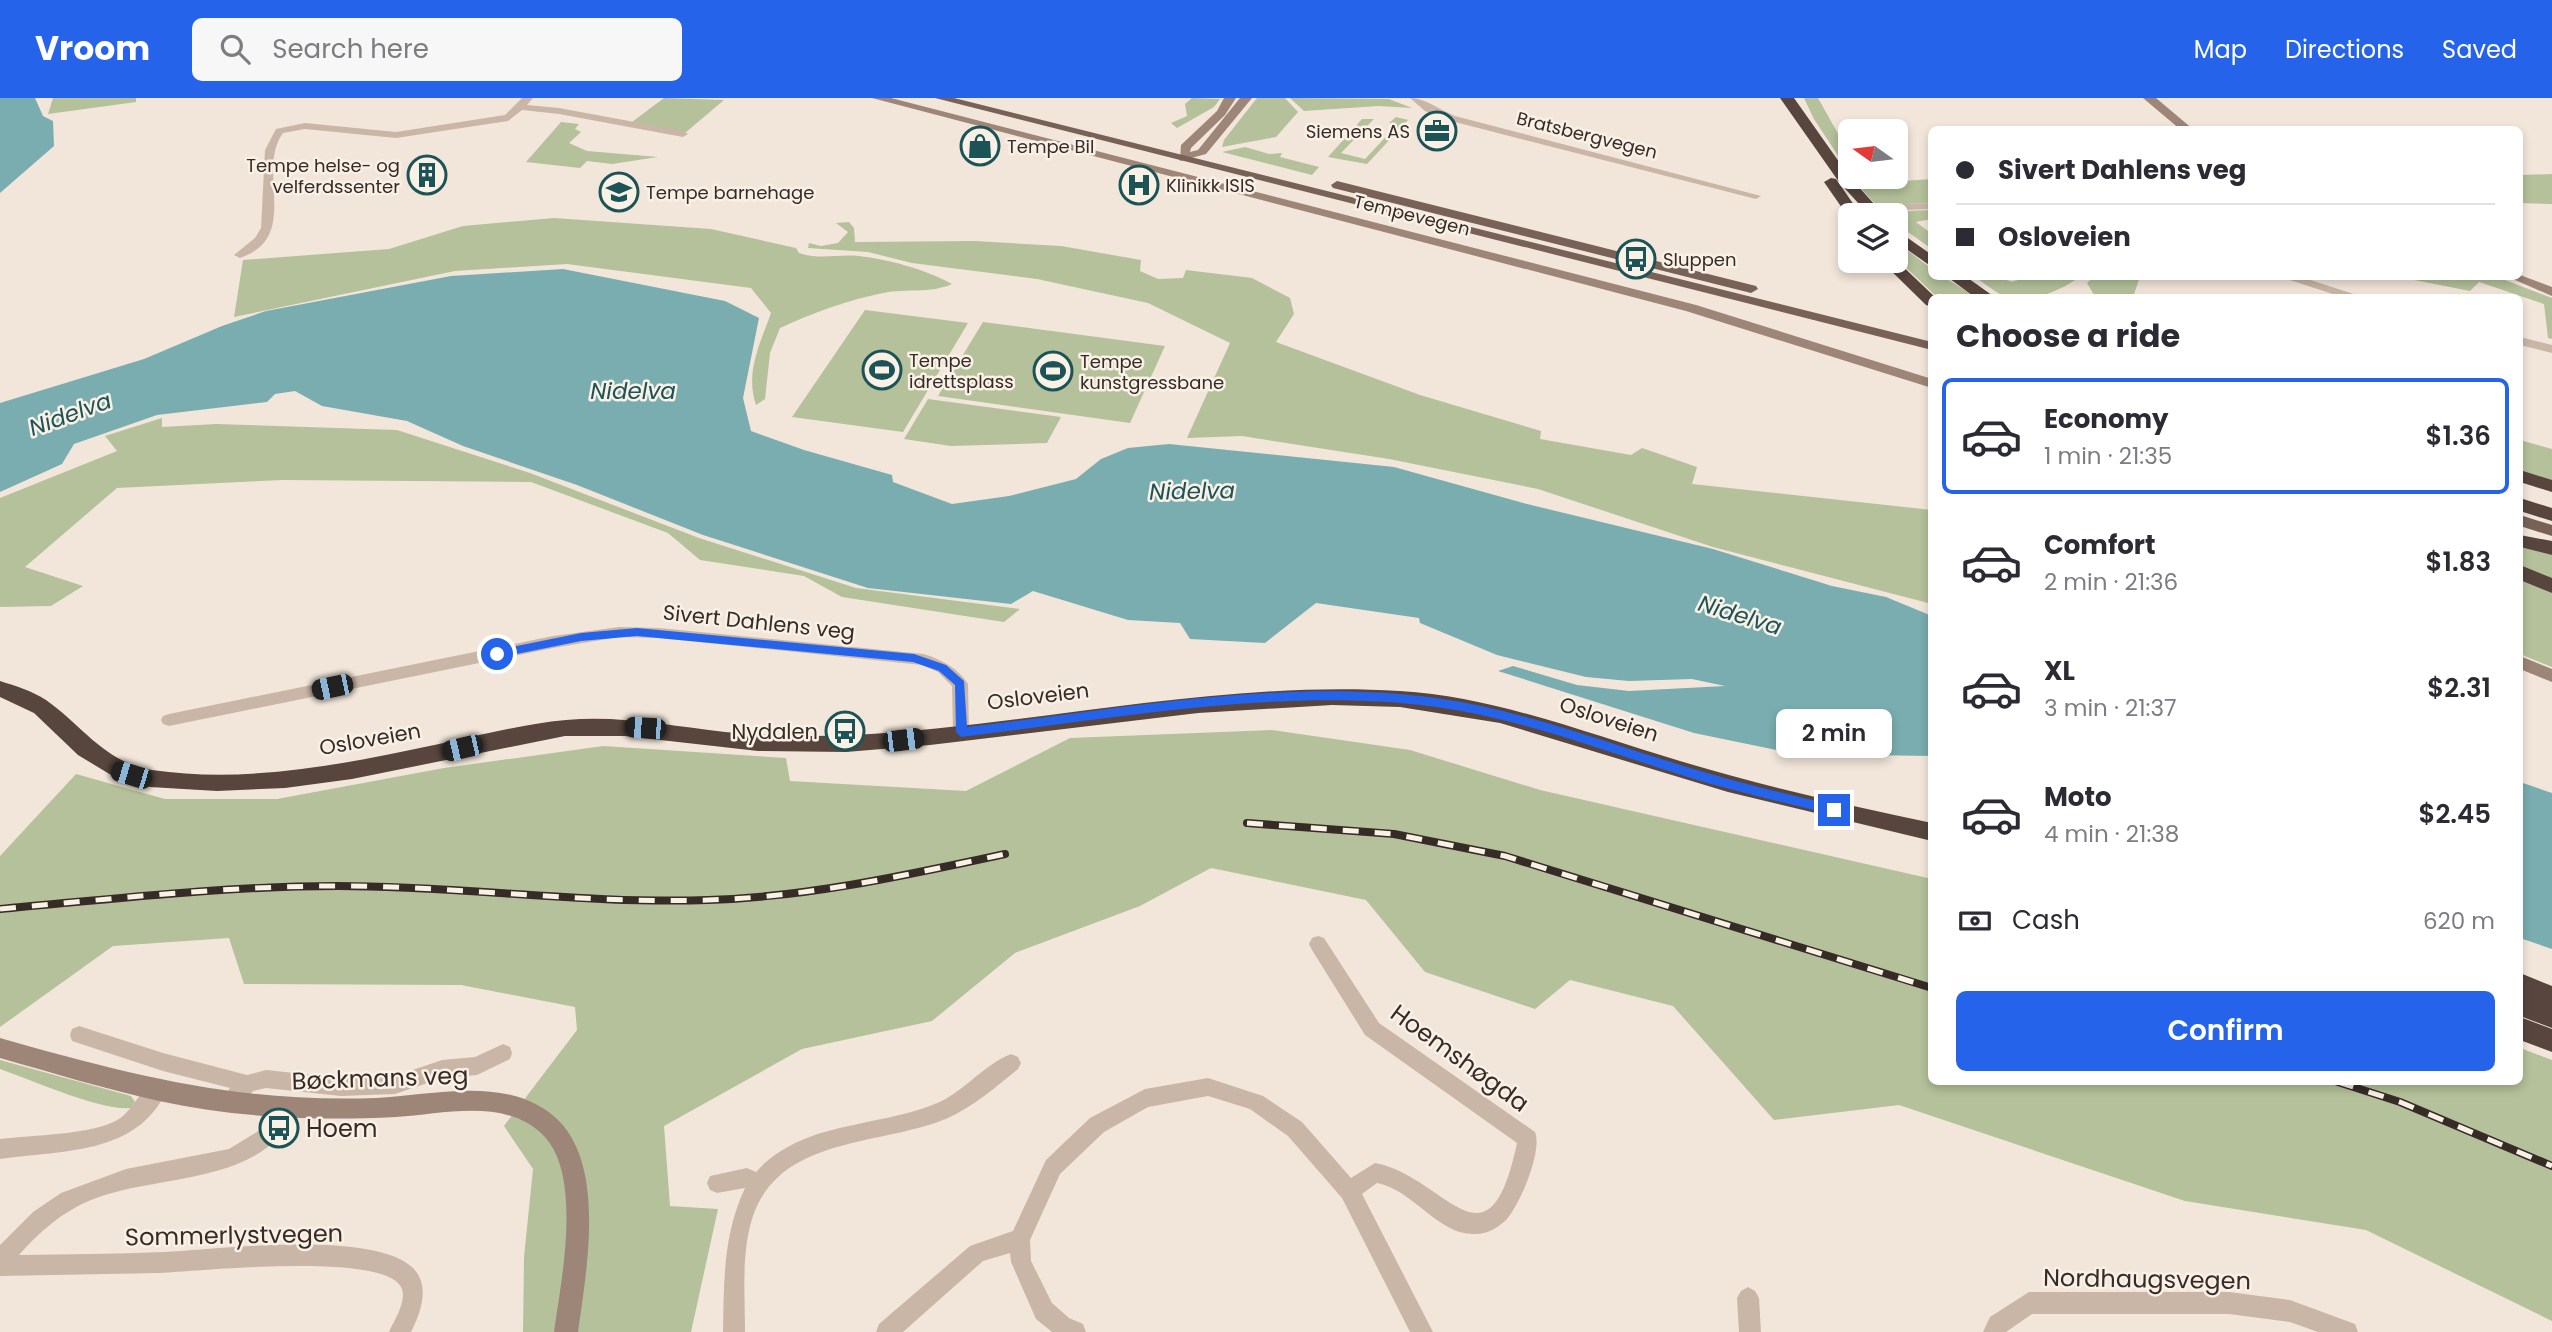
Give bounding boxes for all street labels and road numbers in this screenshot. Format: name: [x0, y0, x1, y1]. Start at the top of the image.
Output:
street label: Bratsbergvegen: [1514, 105, 1660, 165]
street label: Tempevegen: [1351, 188, 1473, 242]
street label: Sivert Dahlens veg: [661, 597, 857, 647]
street label: Osloveien: [985, 675, 1091, 717]
street label: Osloveien: [1556, 689, 1662, 749]
street label: Osloveien: [317, 716, 423, 762]
street label: Hoemshøgda: [1384, 997, 1536, 1119]
street label: Bøckmans veg: [291, 1058, 469, 1098]
street label: Sommerlystvegen: [125, 1217, 343, 1253]
street label: Nordhaugsvegen: [2043, 1261, 2251, 1297]

